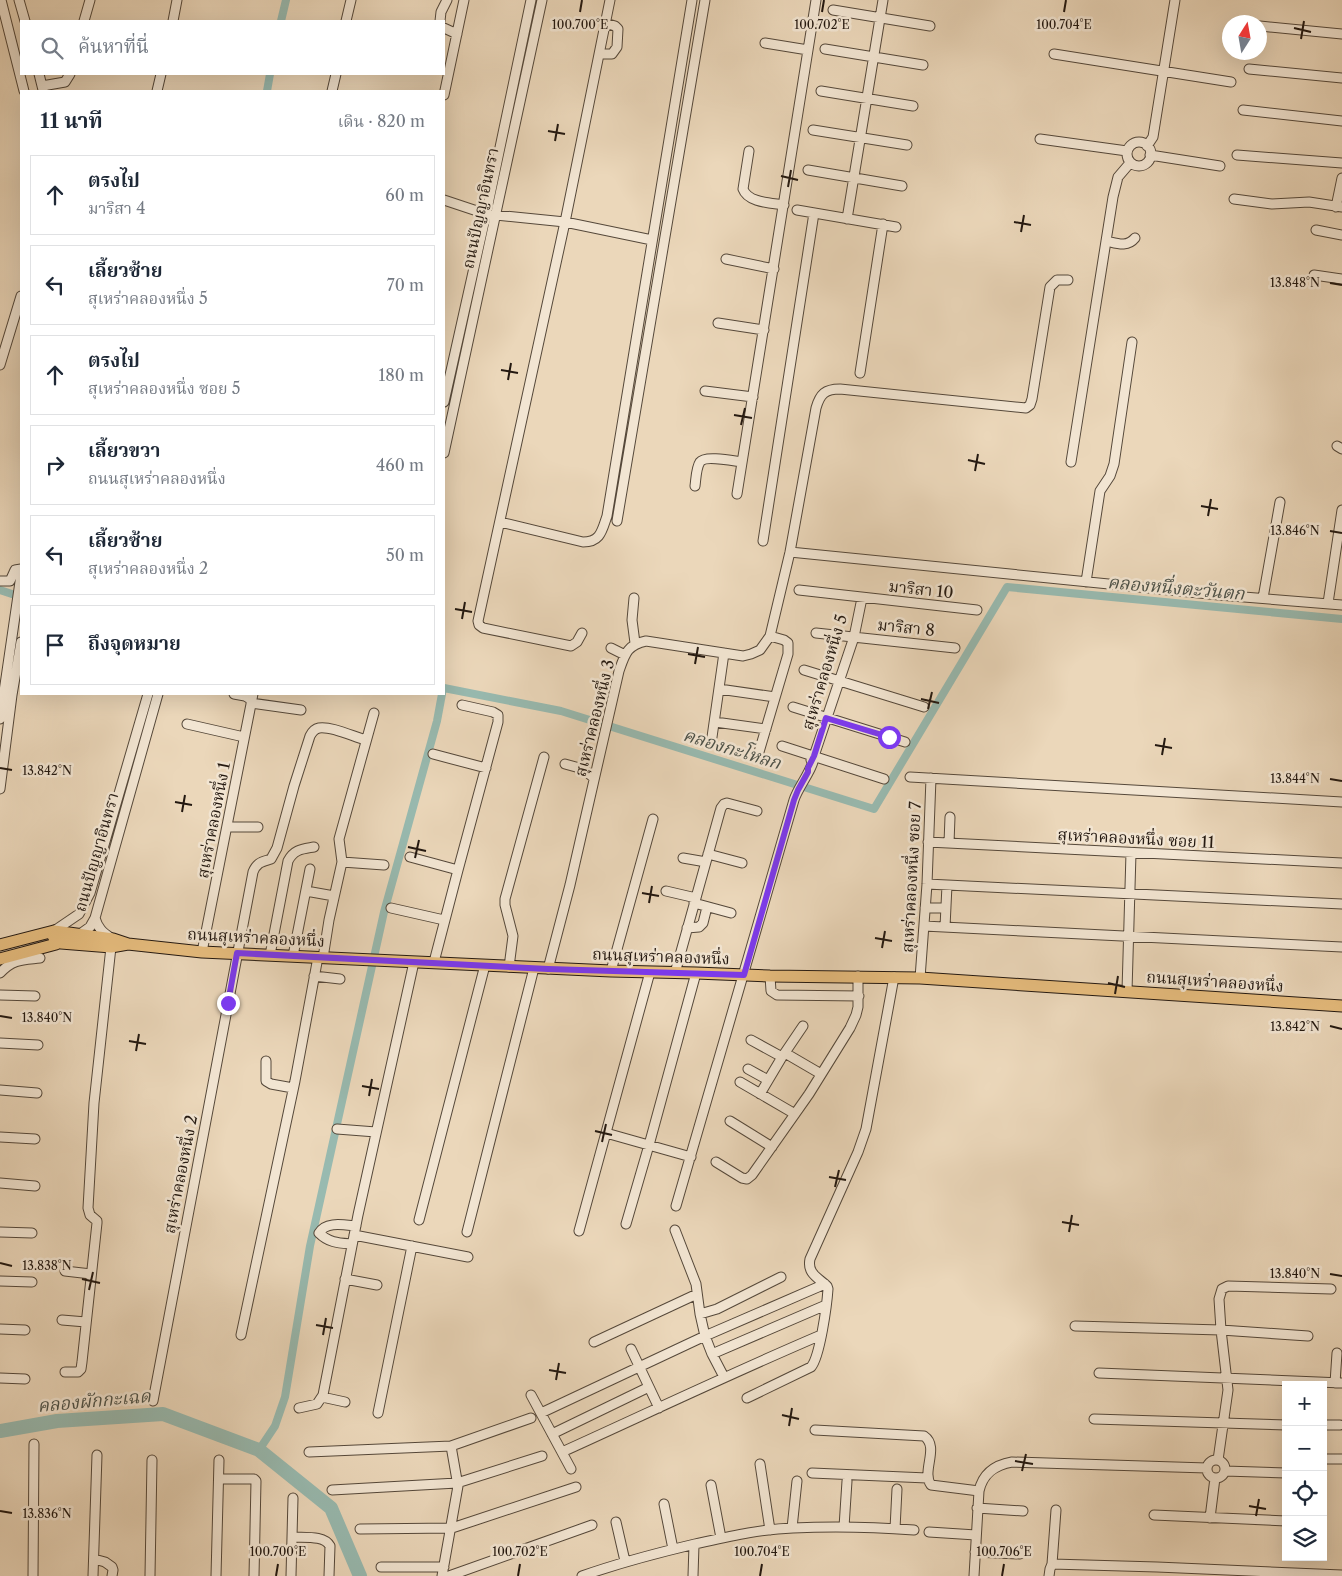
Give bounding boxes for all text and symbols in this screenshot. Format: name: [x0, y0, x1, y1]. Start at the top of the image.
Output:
north arrow: [1222, 15, 1267, 60]
text: 100.700°E: [552, 17, 608, 32]
text: 100.702°E: [794, 17, 850, 32]
text: 100.704°E: [1036, 17, 1092, 32]
search box: [20, 20, 445, 75]
icon: search: [38, 34, 66, 62]
text: ค้นหาที่นี่: [78, 35, 149, 58]
text: 11 นาที: [40, 108, 103, 133]
text: เดิน · 820 m: [338, 111, 425, 131]
street label: ถนนปัญญาอินทรา: [457, 146, 503, 270]
text: ตรงไป: [88, 169, 140, 192]
icon: ahead: [41, 181, 69, 209]
text: 60 m: [385, 185, 424, 205]
text: มาริสา 4: [88, 198, 145, 218]
text: เลี้ยวซ้าย: [88, 259, 162, 282]
icon: left: [41, 271, 69, 299]
text: 70 m: [387, 275, 424, 295]
text: 13.848°N: [1270, 275, 1320, 290]
text: สุเหร่าคลองหนึ่ง 5: [88, 288, 208, 308]
text: ตรงไป: [88, 349, 140, 372]
icon: ahead: [41, 361, 69, 389]
text: 180 m: [378, 365, 424, 385]
text: สุเหร่าคลองหนึ่ง ซอย 5: [88, 378, 241, 398]
text: เลี้ยวขวา: [88, 439, 160, 462]
icon: right: [41, 451, 69, 479]
text: 460 m: [376, 455, 424, 475]
text: ถนนสุเหร่าคลองหนึ่ง: [88, 468, 226, 488]
text: 13.846°N: [1270, 523, 1320, 538]
text: เลี้ยวซ้าย: [88, 529, 162, 552]
icon: left: [41, 541, 69, 569]
text: 50 m: [386, 545, 424, 565]
text: สุเหร่าคลองหนึ่ง 2: [88, 558, 208, 578]
water label: คลองหนึ่งตะวันตก: [1106, 568, 1247, 605]
street label: มาริสา 10: [888, 576, 954, 602]
street label: สุเหร่าคลองหนึ่ง 5: [796, 612, 853, 733]
street label: มาริสา 8: [876, 614, 936, 640]
icon: arrive: [41, 631, 69, 659]
text: ถึงจุดหมาย: [88, 632, 181, 655]
street label: สุเหร่าคลองหนึ่ง 3: [569, 657, 620, 779]
water label: คลองกะโหลก: [680, 722, 785, 775]
route start: [878, 726, 901, 749]
street label: สุเหร่าคลองหนึ่ง 1: [191, 760, 236, 880]
text: 13.842°N: [22, 763, 72, 778]
text: 13.844°N: [1270, 771, 1320, 786]
street label: ถนนปัญญาอินทรา: [69, 790, 123, 914]
street label: สุเหร่าคลองหนึ่ง ซอย 7: [896, 801, 927, 953]
street label: สุเหร่าคลองหนึ่ง ซอย 11: [1057, 823, 1215, 854]
street label: ถนนสุเหร่าคลองหนึ่ง: [187, 922, 325, 953]
street label: ถนนสุเหร่าคลองหนึ่ง: [592, 943, 730, 970]
street label: ถนนสุเหร่าคลองหนึ่ง: [1146, 965, 1284, 998]
route end: [217, 992, 240, 1015]
text: 13.840°N: [22, 1010, 72, 1025]
text: 13.842°N: [1270, 1019, 1320, 1034]
street label: สุเหร่าคลองหนึ่ง 2: [158, 1113, 203, 1235]
text: 13.838°N: [22, 1258, 72, 1273]
text: 13.840°N: [1270, 1266, 1320, 1281]
map controls: [1282, 1381, 1327, 1561]
button: +: [1282, 1381, 1327, 1426]
water label: คลองผักกะเฉด: [36, 1385, 152, 1417]
button: −: [1282, 1426, 1327, 1471]
button: locate: [1282, 1471, 1327, 1516]
text: 13.836°N: [22, 1506, 72, 1521]
button: layers: [1282, 1516, 1327, 1561]
text: 100.700°E: [250, 1544, 306, 1559]
text: 100.702°E: [492, 1544, 548, 1559]
text: 100.704°E: [734, 1544, 790, 1559]
text: 100.706°E: [976, 1544, 1032, 1559]

